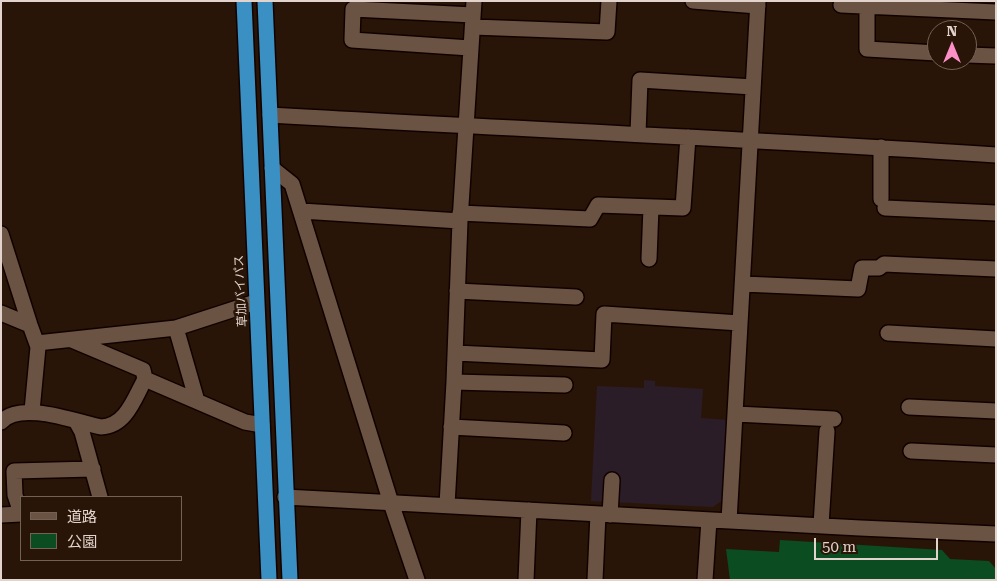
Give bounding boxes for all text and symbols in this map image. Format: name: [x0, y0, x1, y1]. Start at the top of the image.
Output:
north arrow: [927, 20, 977, 70]
text: N: [947, 23, 957, 39]
street label: 草加バイパス: [232, 255, 250, 327]
legend: [20, 496, 182, 561]
text: 道路: [67, 508, 97, 526]
scale bar: [817, 528, 941, 560]
text: 公園: [67, 533, 97, 551]
text: 50 m: [822, 538, 856, 556]

